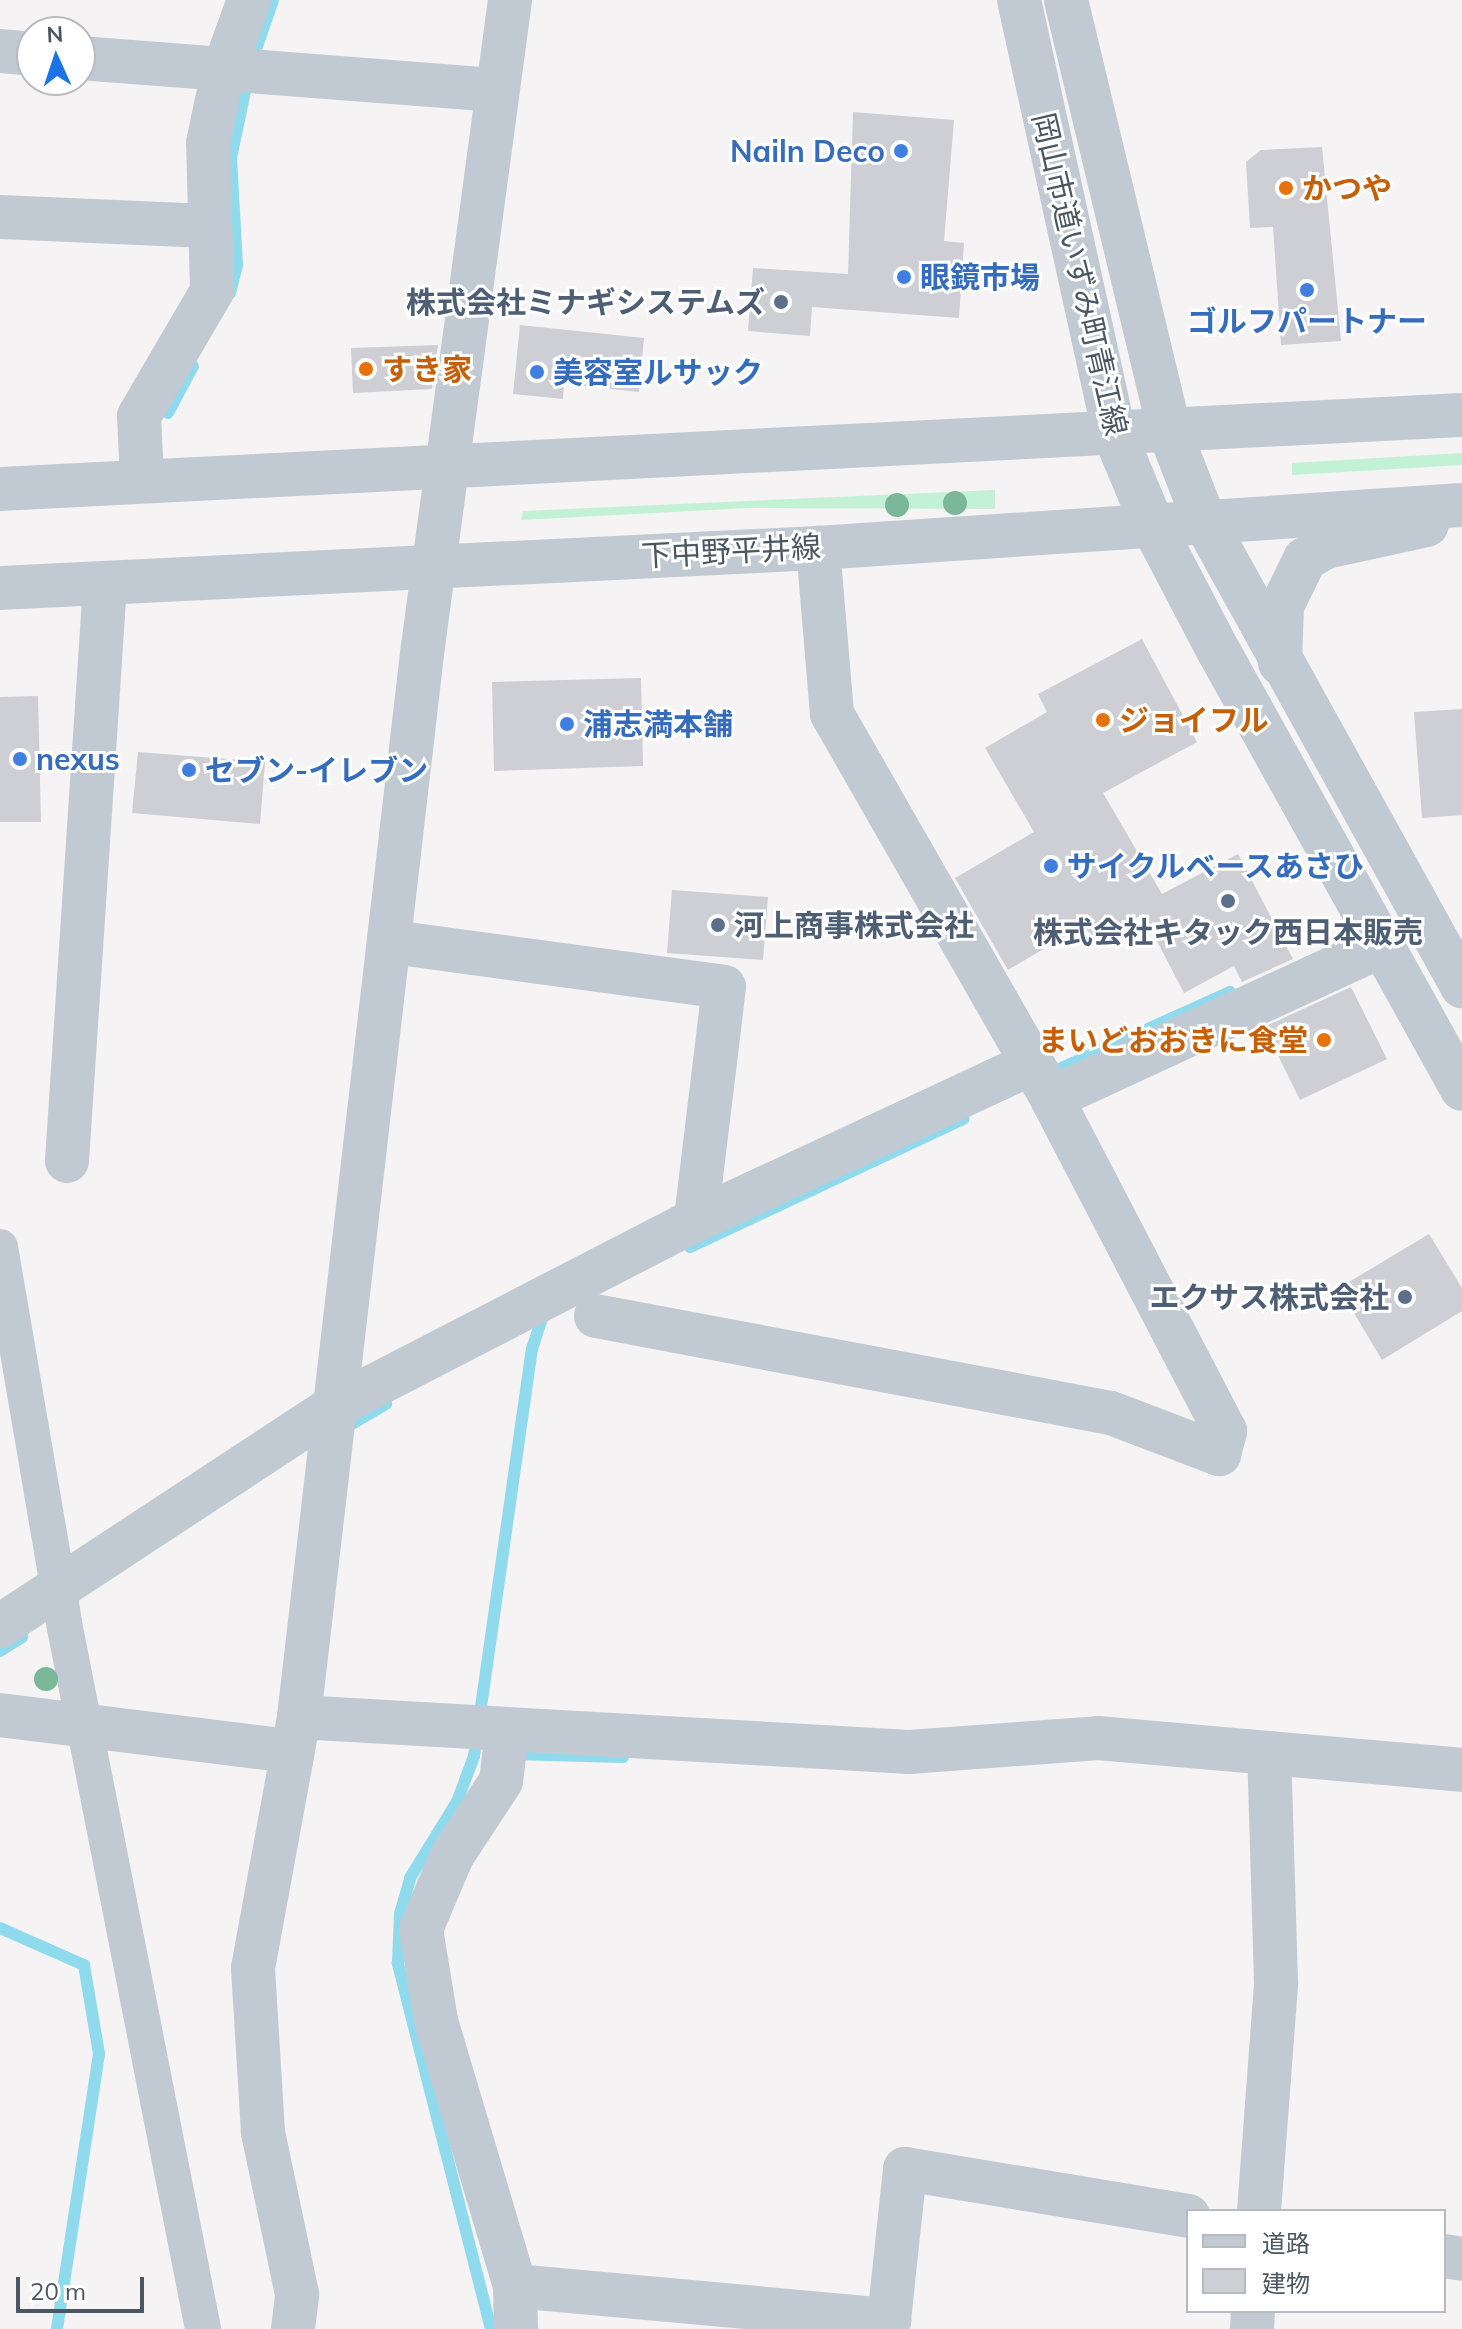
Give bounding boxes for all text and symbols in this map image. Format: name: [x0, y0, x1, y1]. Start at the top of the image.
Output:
north arrow: [16, 16, 96, 96]
text: N: [46, 20, 64, 48]
street label: 岡山市道いずみ町青江線: [1025, 109, 1135, 439]
place label: Nailn Deco: [730, 133, 885, 169]
marker: Nailn Deco: [892, 142, 910, 160]
place label: かつや: [1302, 170, 1392, 206]
marker: かつや: [1277, 179, 1295, 197]
place label: 眼鏡市場: [920, 259, 1040, 295]
marker: 眼鏡市場: [895, 268, 913, 286]
marker: ゴルフパートナー: [1298, 281, 1316, 299]
place label: 株式会社ミナギシステムズ: [405, 284, 765, 320]
marker: 株式会社ミナギシステムズ: [772, 293, 790, 311]
place label: ゴルフパートナー: [1187, 303, 1427, 339]
place label: すき家: [382, 351, 472, 387]
place label: 美容室ルサック: [553, 354, 763, 390]
marker: すき家: [357, 360, 375, 378]
marker: 美容室ルサック: [528, 363, 546, 381]
street label: 下中野平井線: [640, 528, 822, 574]
place label: ジョイフル: [1119, 702, 1269, 738]
place label: 浦志満本舗: [583, 706, 733, 742]
marker: ジョイフル: [1094, 711, 1112, 729]
marker: 浦志満本舗: [558, 715, 576, 733]
place label: nexus: [36, 741, 120, 777]
marker: nexus: [11, 750, 29, 768]
place label: セブン-イレブン: [205, 752, 428, 788]
marker: セブン-イレブン: [180, 761, 198, 779]
place label: サイクルベースあさひ: [1067, 848, 1367, 884]
marker: サイクルベースあさひ: [1042, 857, 1060, 875]
marker: 株式会社キタック西日本販売: [1219, 892, 1237, 910]
place label: 河上商事株式会社: [734, 907, 974, 943]
place label: 株式会社キタック西日本販売: [1033, 914, 1423, 950]
marker: 河上商事株式会社: [709, 916, 727, 934]
place label: まいどおおきに食堂: [1038, 1022, 1308, 1058]
marker: まいどおおきに食堂: [1315, 1031, 1333, 1049]
place label: エクサス株式会社: [1149, 1279, 1389, 1315]
marker: エクサス株式会社: [1396, 1288, 1414, 1306]
legend: [1186, 2209, 1446, 2313]
text: 道路: [1262, 2228, 1310, 2258]
scale bar: [20, 2261, 148, 2311]
text: 建物: [1262, 2268, 1310, 2298]
text: 20 m: [30, 2276, 86, 2306]

